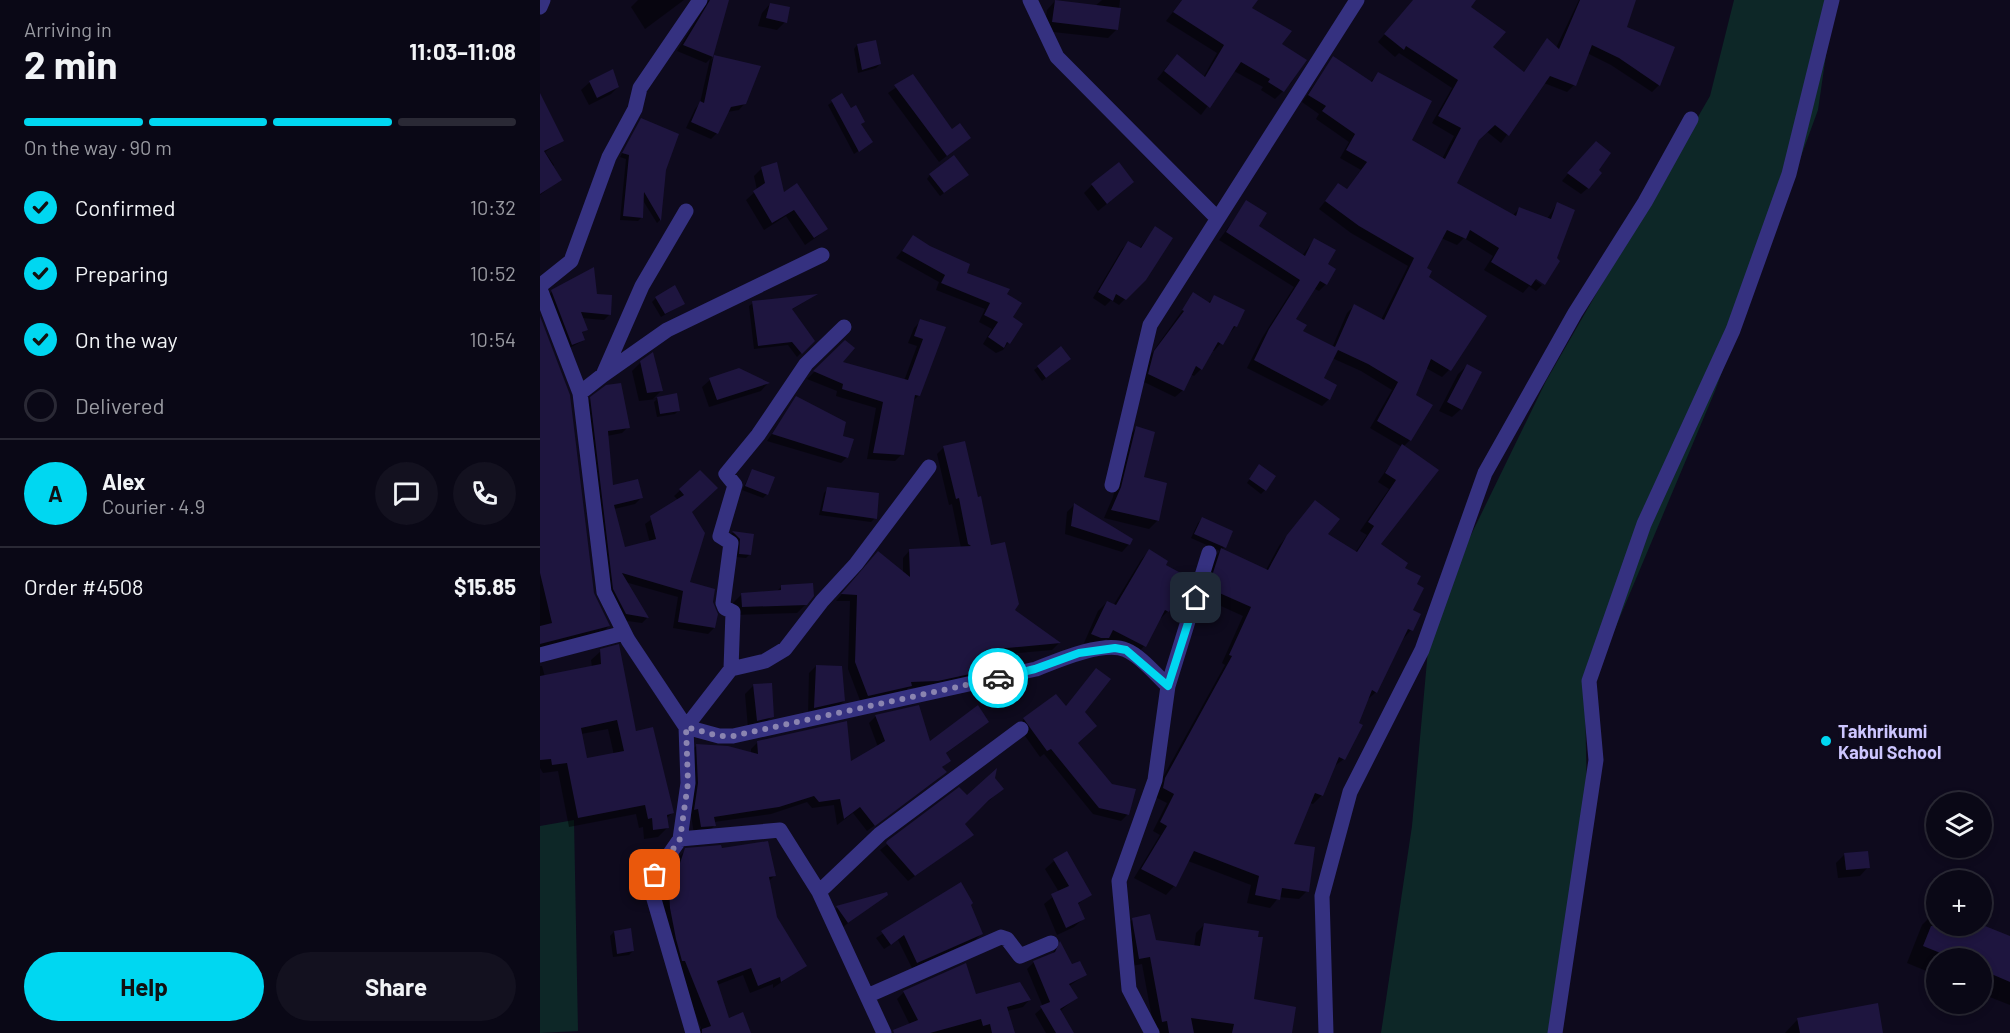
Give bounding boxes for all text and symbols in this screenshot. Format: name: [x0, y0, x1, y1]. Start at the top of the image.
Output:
text: Arriving in: [24, 17, 112, 41]
text: 11:03–11:08: [409, 38, 516, 64]
text: 2 min: [24, 40, 117, 87]
text: On the way · 90 m: [24, 135, 172, 159]
icon: check: [24, 191, 57, 224]
text: Confirmed: [75, 194, 175, 220]
text: 10:32: [470, 195, 516, 219]
icon: check: [24, 257, 57, 290]
text: Preparing: [75, 260, 168, 286]
text: 10:52: [470, 261, 516, 285]
icon: check: [24, 323, 57, 356]
text: On the way: [75, 326, 178, 352]
text: 10:54: [470, 327, 516, 351]
text: Delivered: [75, 392, 164, 418]
button: chat: [375, 462, 438, 525]
button: phone: [453, 462, 516, 525]
text: Alex: [102, 468, 145, 494]
text: A: [48, 480, 63, 506]
text: Courier · 4.9: [102, 494, 205, 518]
pin: [1170, 572, 1221, 623]
text: Order #4508: [24, 573, 144, 599]
text: $15.85: [454, 573, 516, 599]
icon: home: [1179, 581, 1212, 614]
courier: [968, 648, 1028, 708]
icon: car: [982, 662, 1015, 695]
place label: Takhrikumi Kabul School: [1838, 720, 1941, 763]
marker: Takhrikumi Kabul School: [1819, 734, 1833, 748]
map controls: [1926, 792, 1992, 1014]
button: layers: [1926, 792, 1992, 858]
pin: [629, 849, 680, 900]
icon: bag: [638, 858, 671, 891]
button: +: [1926, 870, 1992, 936]
button: −: [1926, 948, 1992, 1014]
button: Help: [24, 952, 264, 1021]
button: Share: [276, 952, 516, 1021]

